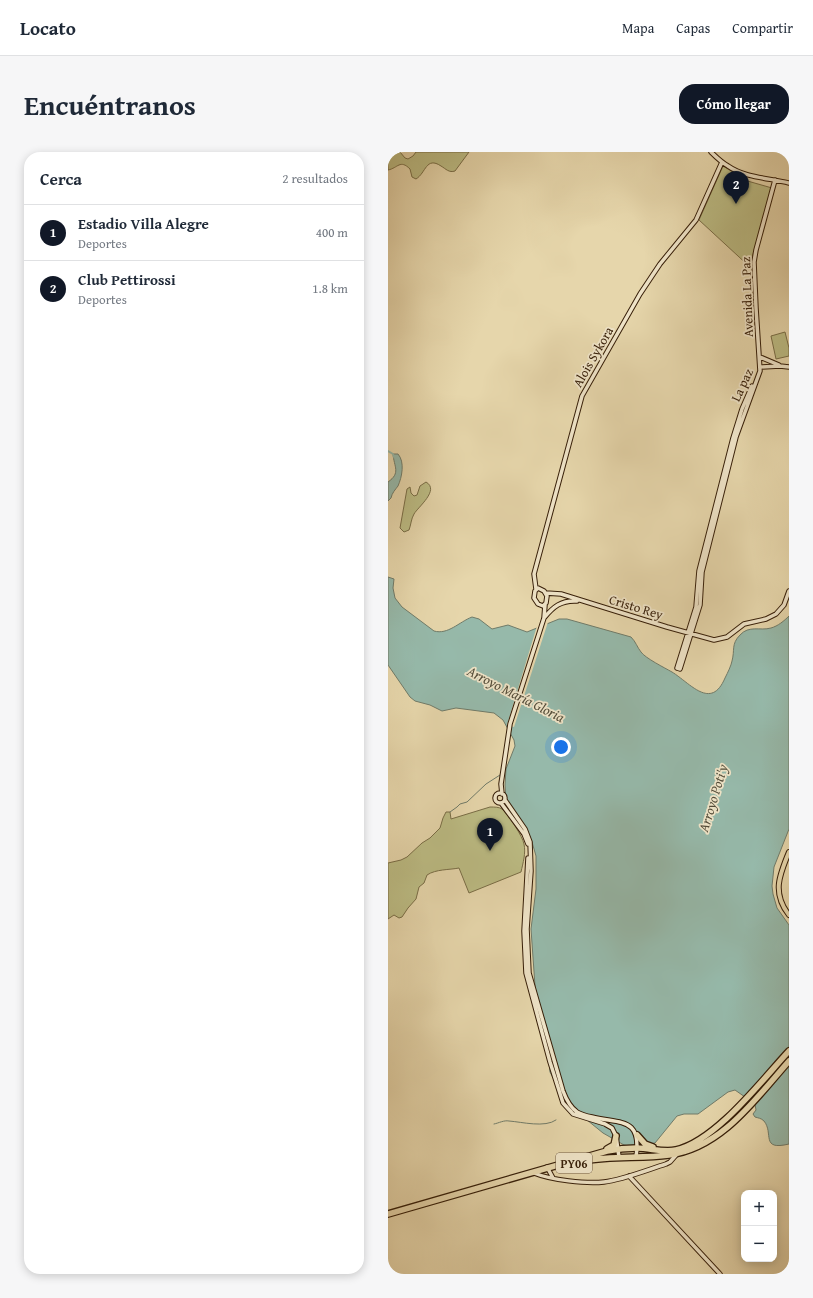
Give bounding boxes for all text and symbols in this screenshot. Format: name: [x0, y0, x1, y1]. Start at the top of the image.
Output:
text: Locato: [20, 14, 76, 42]
text: Mapa: [622, 18, 654, 38]
text: Capas: [676, 18, 710, 38]
text: Compartir: [732, 18, 793, 38]
text: Encuéntranos: [24, 84, 196, 125]
button: Cómo llegar: [679, 84, 789, 124]
text: Cerca: [40, 166, 82, 191]
text: 2 resultados: [282, 169, 348, 188]
pin: 2: [723, 171, 749, 204]
text: Estadio Villa Alegre: [78, 213, 209, 234]
text: 1: [50, 223, 56, 242]
text: 400 m: [316, 223, 348, 242]
text: Deportes: [78, 234, 127, 253]
street label: Avenida La Paz: [736, 256, 758, 338]
text: Club Pettirossi: [78, 269, 176, 290]
text: 2: [50, 279, 56, 298]
text: 1.8 km: [312, 279, 348, 298]
text: Deportes: [78, 290, 127, 309]
street label: Alois Sykora: [568, 322, 618, 391]
street label: La paz: [726, 365, 758, 405]
street label: Cristo Rey: [607, 590, 666, 624]
water label: Arroyo María Gloria: [463, 660, 569, 727]
your location: [551, 737, 571, 757]
water label: Arroyo Poti'y: [693, 761, 733, 835]
pin: 1: [477, 818, 503, 851]
road number: PY06: [556, 1153, 592, 1173]
map controls: [741, 1190, 777, 1262]
button: +: [741, 1190, 777, 1226]
button: −: [741, 1226, 777, 1262]

